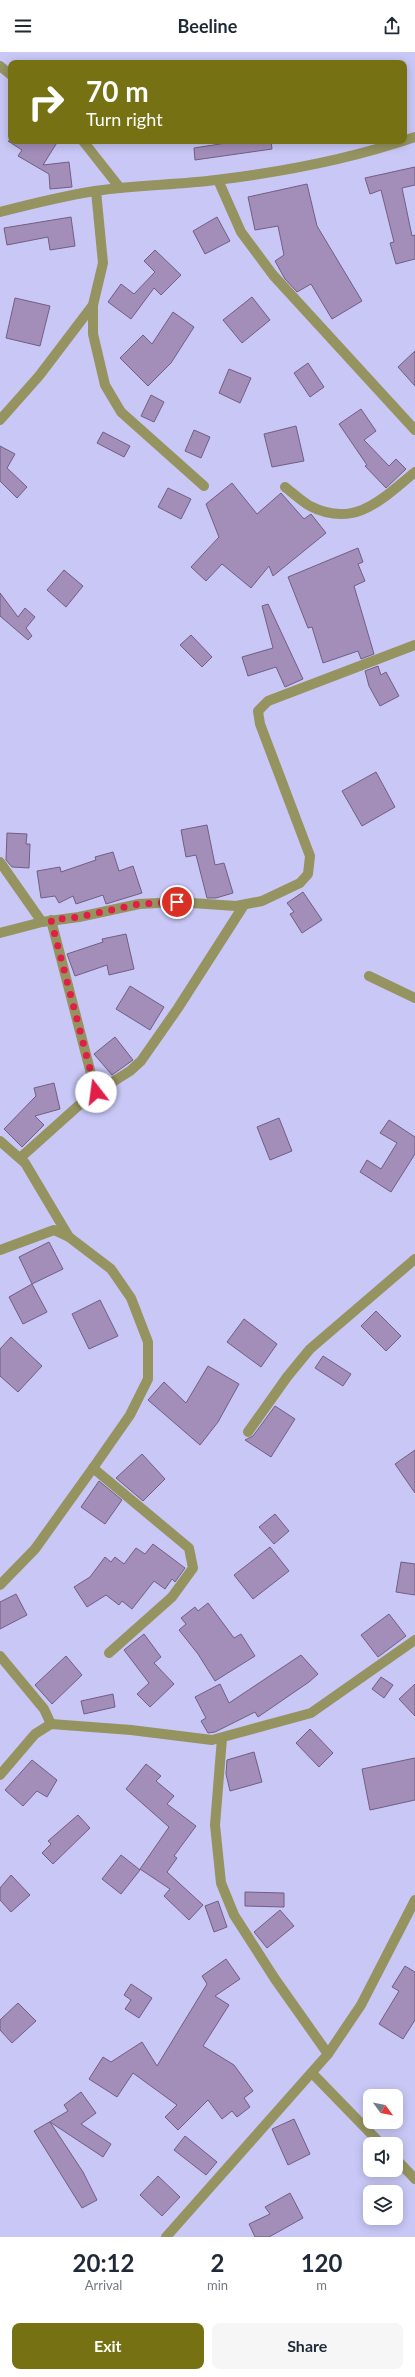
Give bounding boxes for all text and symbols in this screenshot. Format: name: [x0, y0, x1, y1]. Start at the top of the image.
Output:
icon: menu: [12, 15, 34, 37]
text: Beeline: [178, 15, 237, 37]
icon: share: [381, 15, 403, 37]
text: 70 m: [86, 74, 149, 108]
icon: right: [20, 76, 72, 128]
text: Turn right: [86, 108, 163, 130]
pin: [160, 885, 194, 919]
icon: arrive: [166, 891, 188, 913]
position arrow: [75, 1071, 117, 1113]
north arrow: [363, 2089, 403, 2129]
map controls: [363, 2089, 403, 2225]
button: sound: [363, 2137, 403, 2177]
button: layers: [363, 2185, 403, 2225]
text: 20:12: [73, 2248, 134, 2277]
text: 2: [211, 2248, 225, 2277]
text: 120: [301, 2248, 342, 2277]
text: Arrival: [85, 2277, 122, 2293]
text: min: [207, 2277, 228, 2293]
text: m: [316, 2277, 327, 2293]
button: Exit: [12, 2323, 204, 2369]
button: Share: [212, 2323, 403, 2369]

